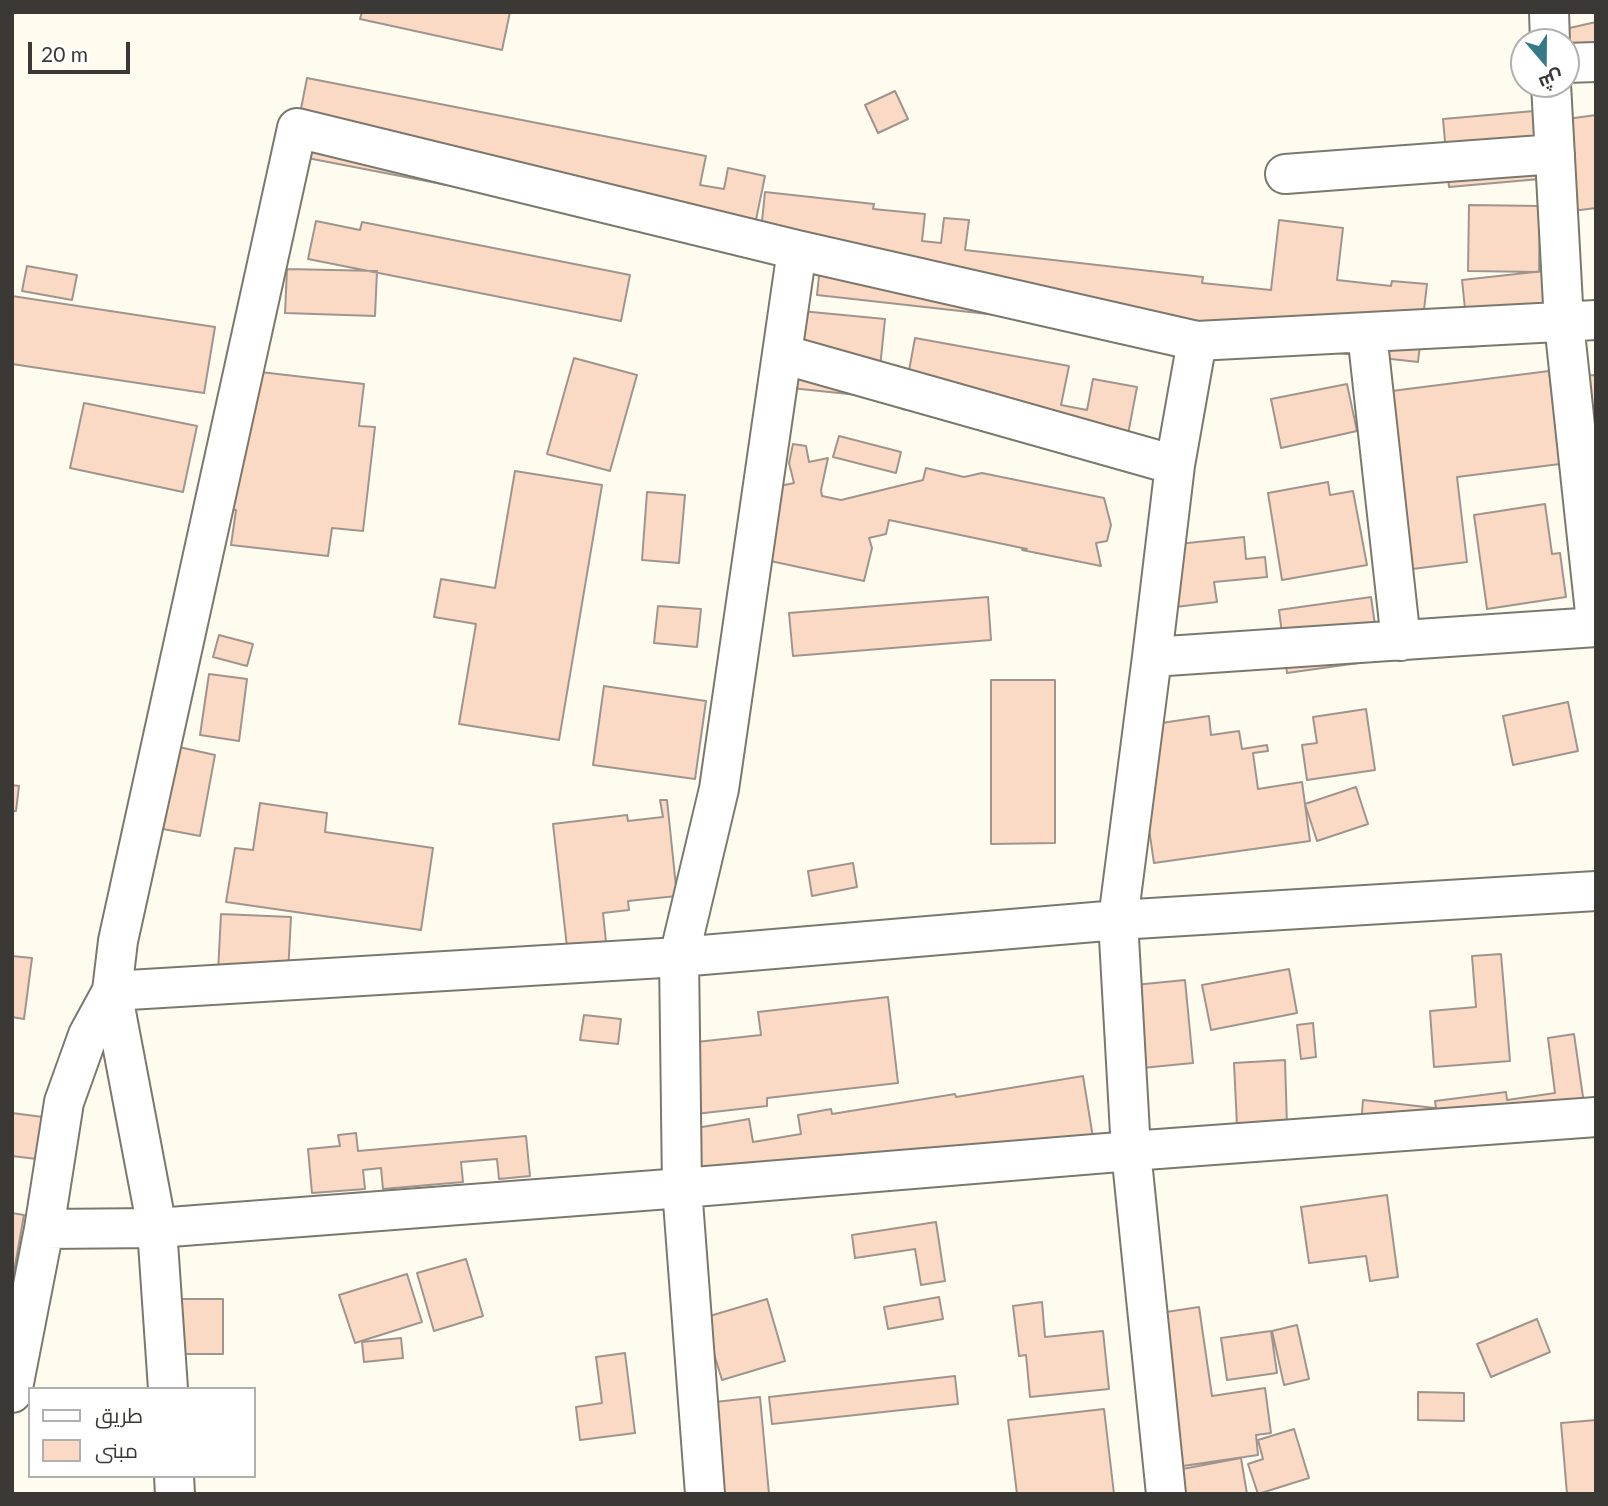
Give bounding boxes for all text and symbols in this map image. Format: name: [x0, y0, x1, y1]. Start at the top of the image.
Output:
scale bar: [32, 28, 133, 72]
north arrow: [1510, 28, 1580, 98]
text: 20 m: [41, 41, 88, 66]
text: ش: [1536, 66, 1567, 96]
legend: [28, 1387, 256, 1478]
text: طريق: [95, 1402, 143, 1427]
text: مبنى: [95, 1437, 138, 1462]

